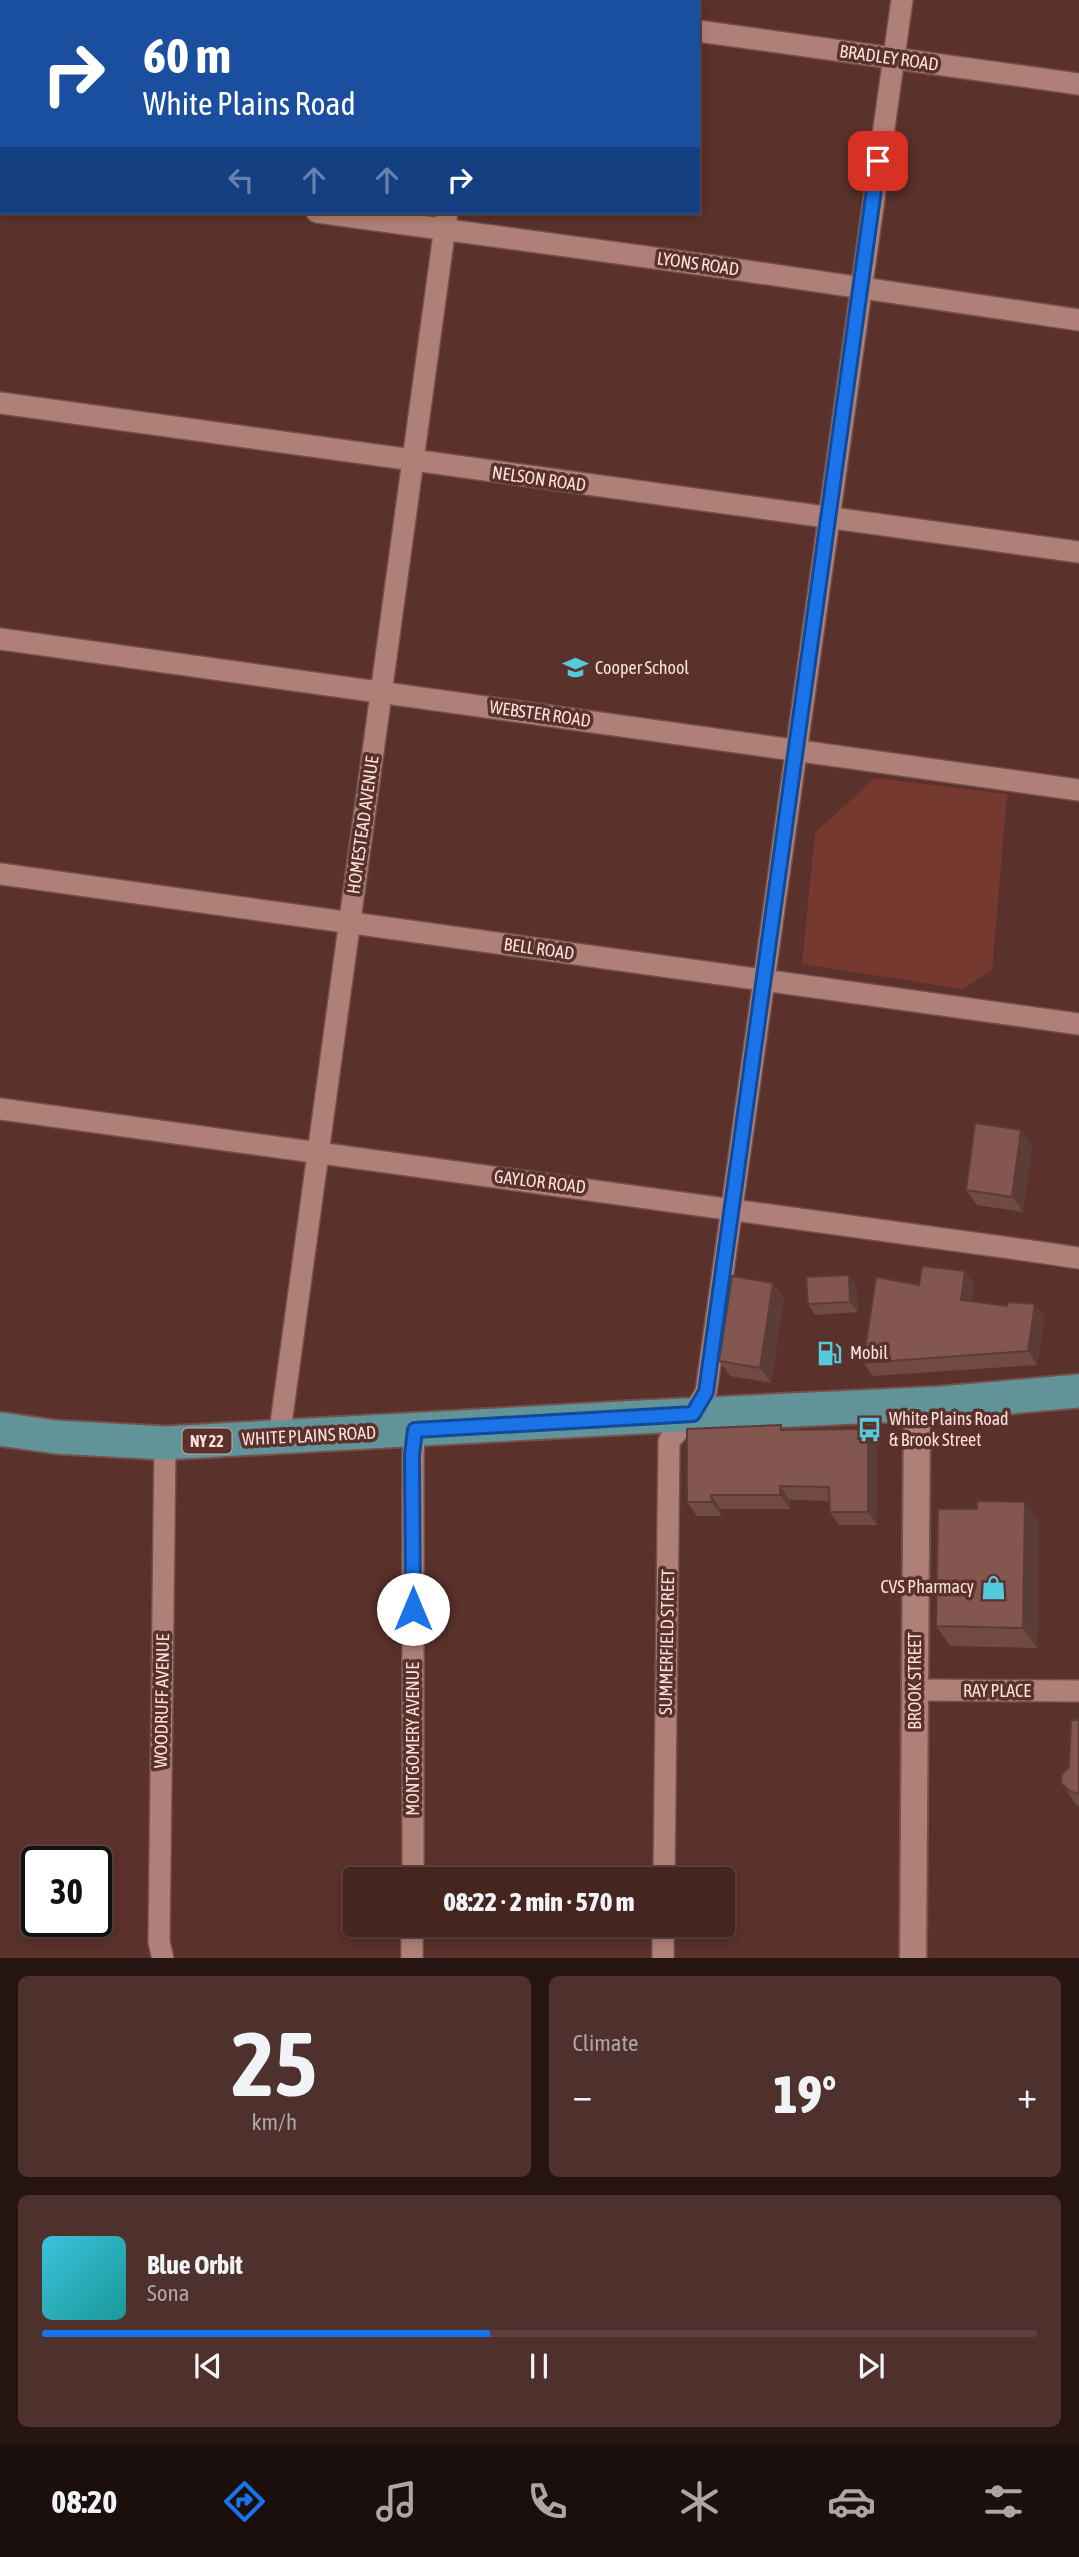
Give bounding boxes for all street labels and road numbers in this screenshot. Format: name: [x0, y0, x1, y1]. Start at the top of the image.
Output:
street label: BRADLEY ROAD: [838, 40, 940, 75]
street label: LYONS ROAD: [656, 247, 740, 280]
street label: NELSON ROAD: [491, 462, 587, 495]
street label: WEBSTER ROAD: [488, 696, 592, 731]
street label: HOMESTEAD AVENUE: [342, 754, 383, 895]
street label: BELL ROAD: [503, 933, 576, 964]
street label: GAYLOR ROAD: [493, 1165, 587, 1198]
street label: WHITE PLAINS ROAD: [241, 1422, 377, 1449]
road number: NY 22: [182, 1428, 232, 1454]
street label: SUMMERFIELD STREET: [655, 1569, 678, 1715]
street label: BROOK STREET: [904, 1632, 925, 1730]
street label: WOODRUFF AVENUE: [150, 1633, 173, 1768]
street label: MONTGOMERY AVENUE: [402, 1662, 423, 1816]
street label: RAY PLACE: [963, 1680, 1031, 1701]

